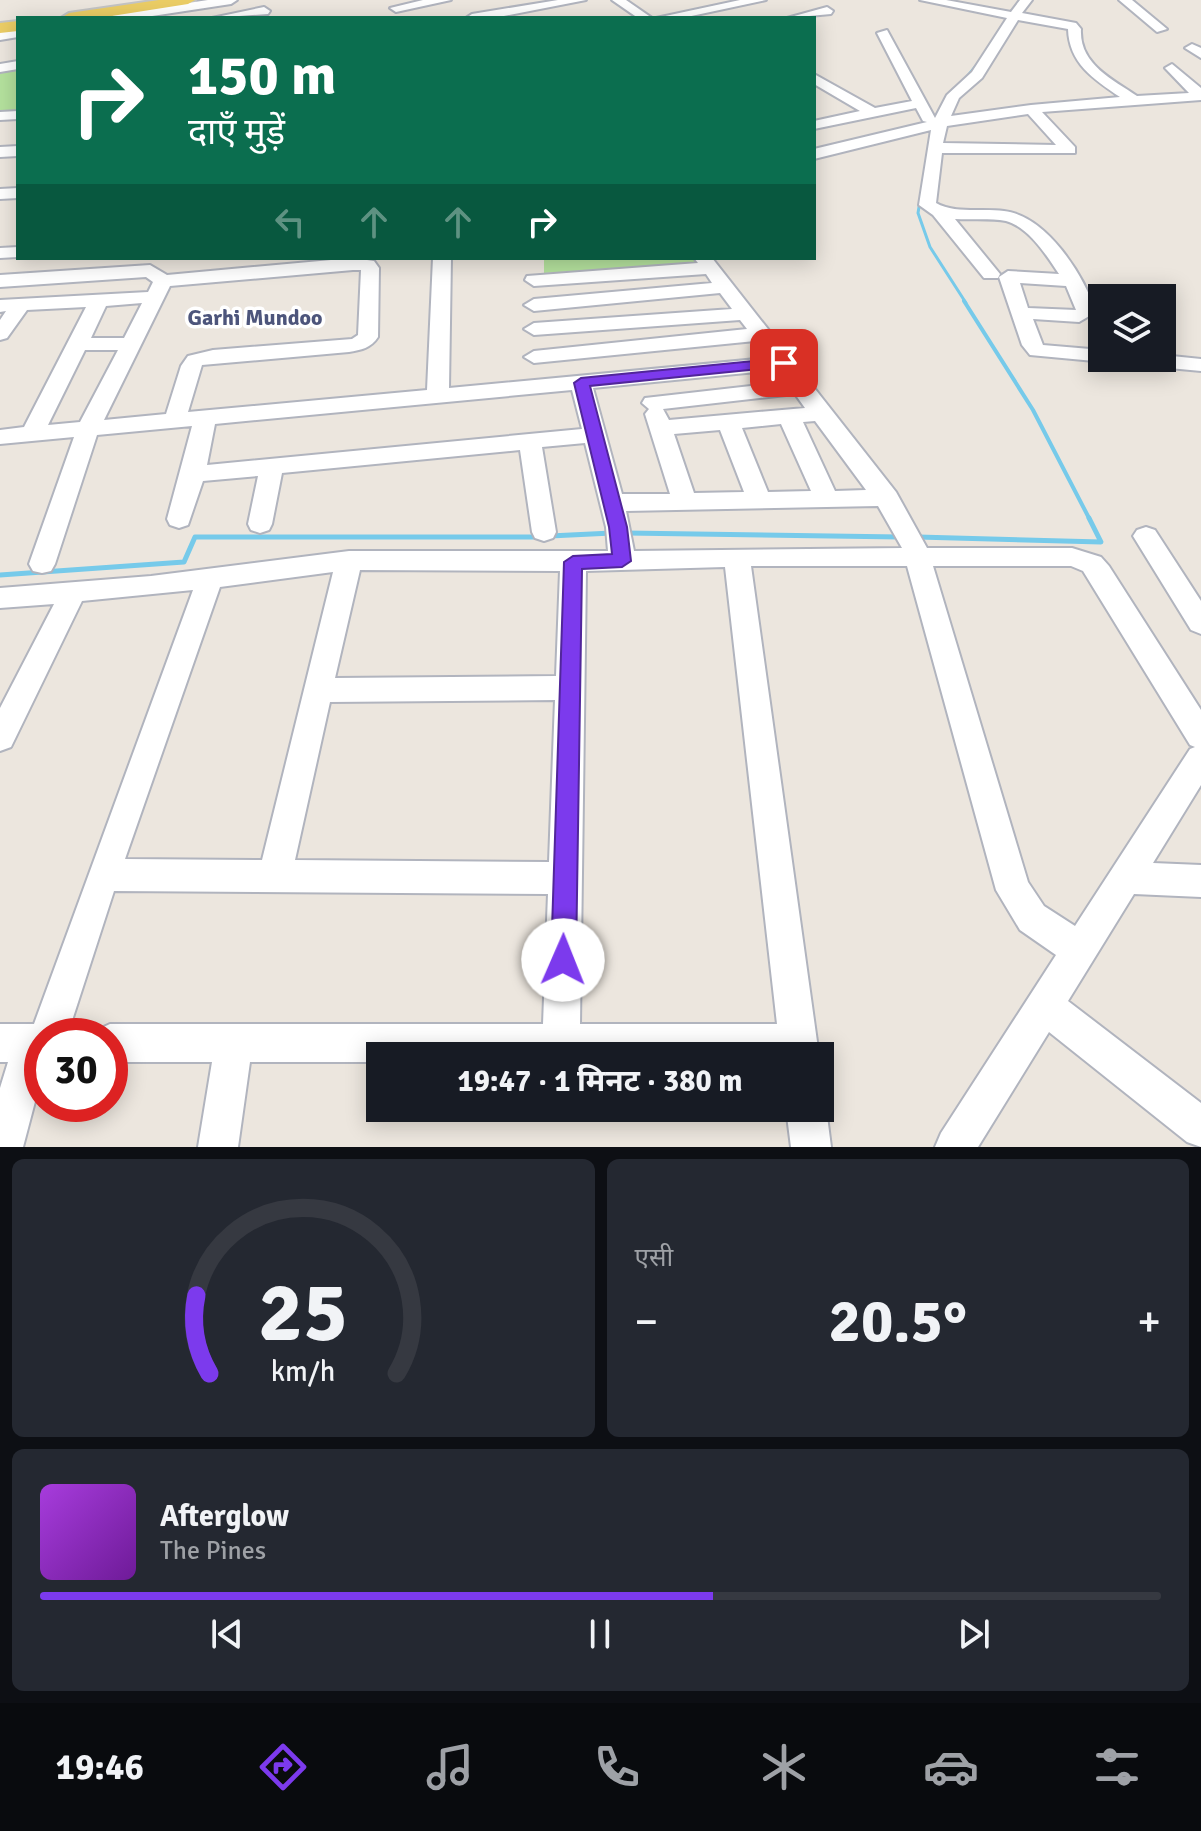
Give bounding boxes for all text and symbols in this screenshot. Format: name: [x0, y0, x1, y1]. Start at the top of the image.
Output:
text: 150 m: [188, 41, 336, 110]
icon: right: [56, 48, 160, 152]
text: दाएँ मुड़ें: [188, 110, 285, 155]
icon: left: [268, 200, 312, 244]
icon: ahead: [352, 200, 396, 244]
icon: ahead: [436, 200, 480, 244]
icon: right: [520, 200, 564, 244]
map controls: [1088, 284, 1176, 372]
button: layers: [1088, 284, 1176, 372]
district label: Garhi Mundoo: [187, 304, 323, 331]
pin: [750, 329, 818, 397]
icon: arrive: [762, 341, 806, 385]
position arrow: [521, 918, 605, 1002]
speed limit sign: 30: [24, 1018, 128, 1122]
text: 19:47 · 1 मिनट · 380 m: [457, 1063, 743, 1100]
text: एसी: [635, 1242, 673, 1274]
text: 25: [258, 1262, 348, 1364]
text: 20.5°: [829, 1285, 967, 1359]
text: −: [635, 1295, 658, 1349]
text: +: [1137, 1295, 1161, 1349]
text: km/h: [271, 1354, 336, 1389]
text: Afterglow: [160, 1498, 289, 1535]
text: The Pines: [160, 1535, 266, 1567]
icon: previous: [205, 1612, 249, 1656]
icon: pause: [578, 1612, 622, 1656]
icon: next: [952, 1612, 996, 1656]
icon: directions: [255, 1739, 311, 1795]
icon: music: [422, 1739, 478, 1795]
icon: phone: [589, 1739, 645, 1795]
icon: climate: [756, 1739, 812, 1795]
icon: car: [923, 1739, 979, 1795]
icon: filters: [1089, 1739, 1145, 1795]
text: 19:46: [55, 1745, 144, 1790]

